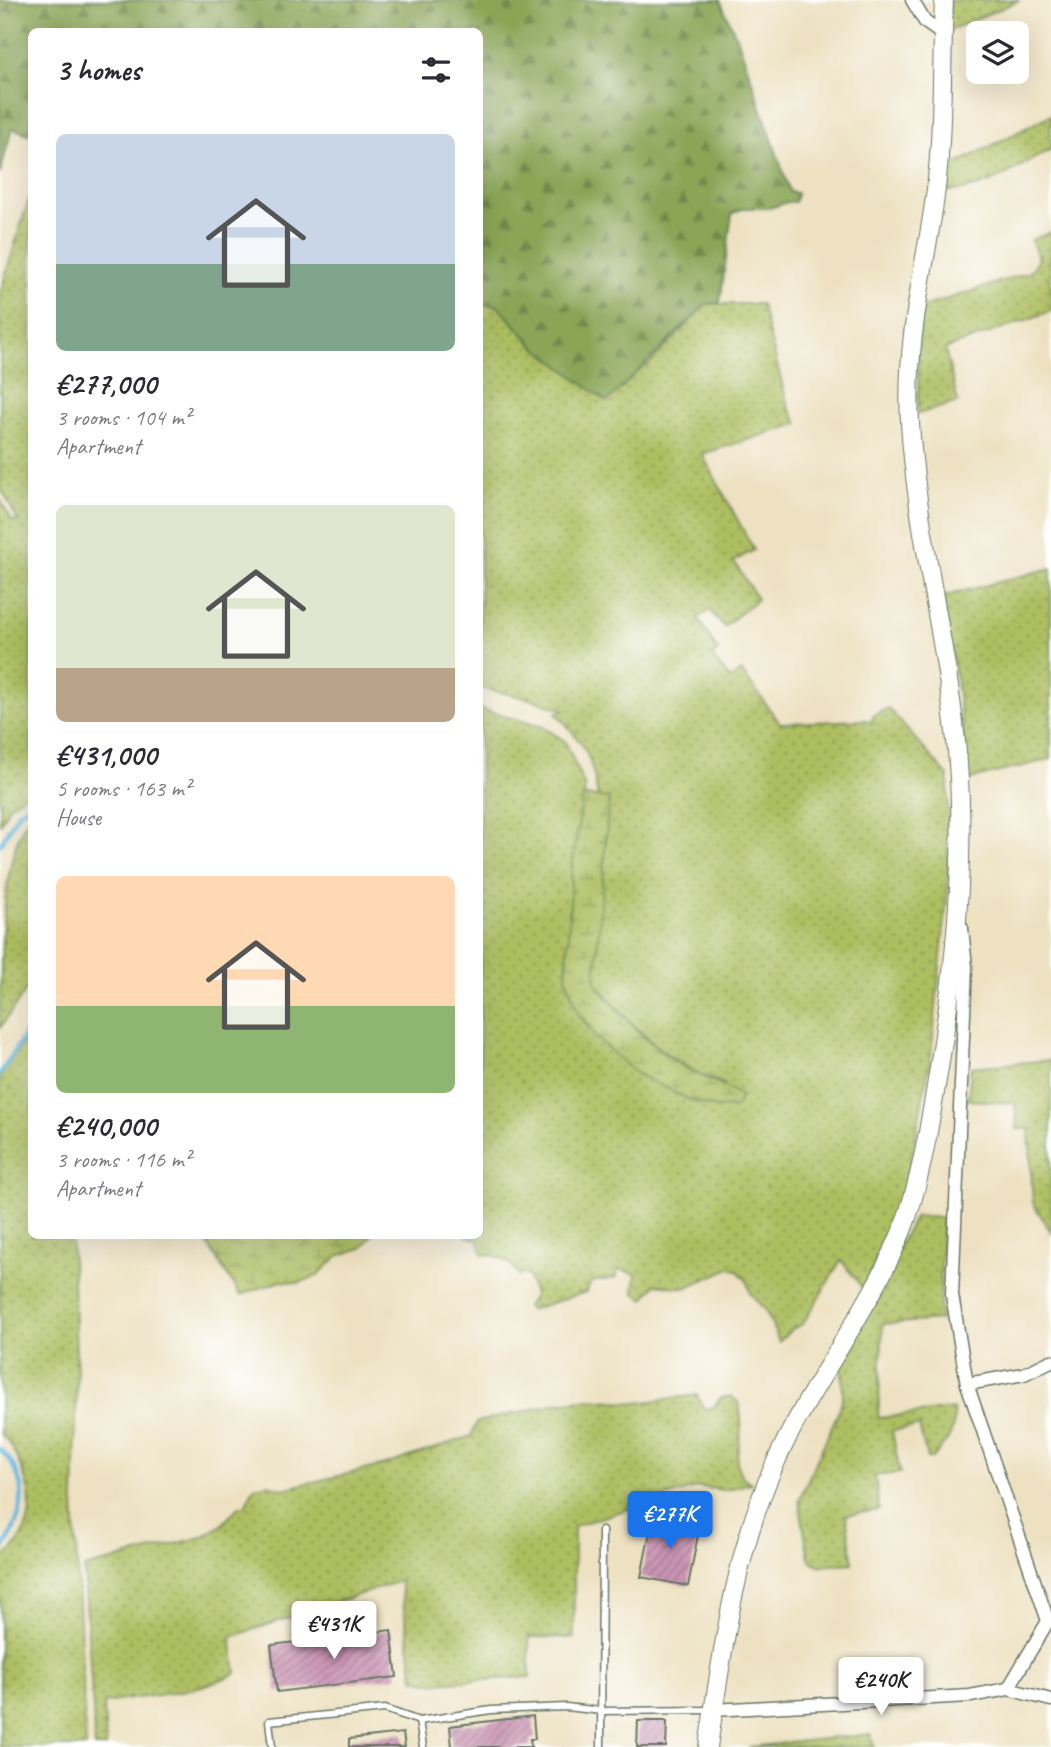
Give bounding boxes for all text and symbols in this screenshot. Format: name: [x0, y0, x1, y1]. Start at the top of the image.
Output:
map controls: [966, 21, 1029, 84]
button: layers: [966, 21, 1029, 84]
text: 3 homes: [56, 51, 141, 89]
icon: filters: [417, 51, 455, 89]
icon: home: [193, 180, 319, 306]
text: €277,000: [56, 365, 156, 403]
text: 3 rooms · 104 m²: [56, 403, 191, 432]
text: Apartment: [56, 432, 141, 461]
icon: home: [193, 551, 319, 677]
text: €431,000: [56, 736, 156, 774]
text: 5 rooms · 163 m²: [56, 774, 191, 803]
text: House: [56, 803, 101, 832]
icon: home: [193, 922, 319, 1048]
text: €240,000: [56, 1107, 156, 1145]
text: 3 rooms · 116 m²: [56, 1145, 191, 1174]
text: Apartment: [56, 1174, 141, 1203]
pin: €277K: [621, 1492, 719, 1551]
text: €277K: [644, 1499, 696, 1528]
pin: €431K: [285, 1602, 383, 1661]
text: €431K: [307, 1609, 361, 1638]
pin: €240K: [832, 1658, 930, 1717]
text: €240K: [854, 1665, 908, 1694]

